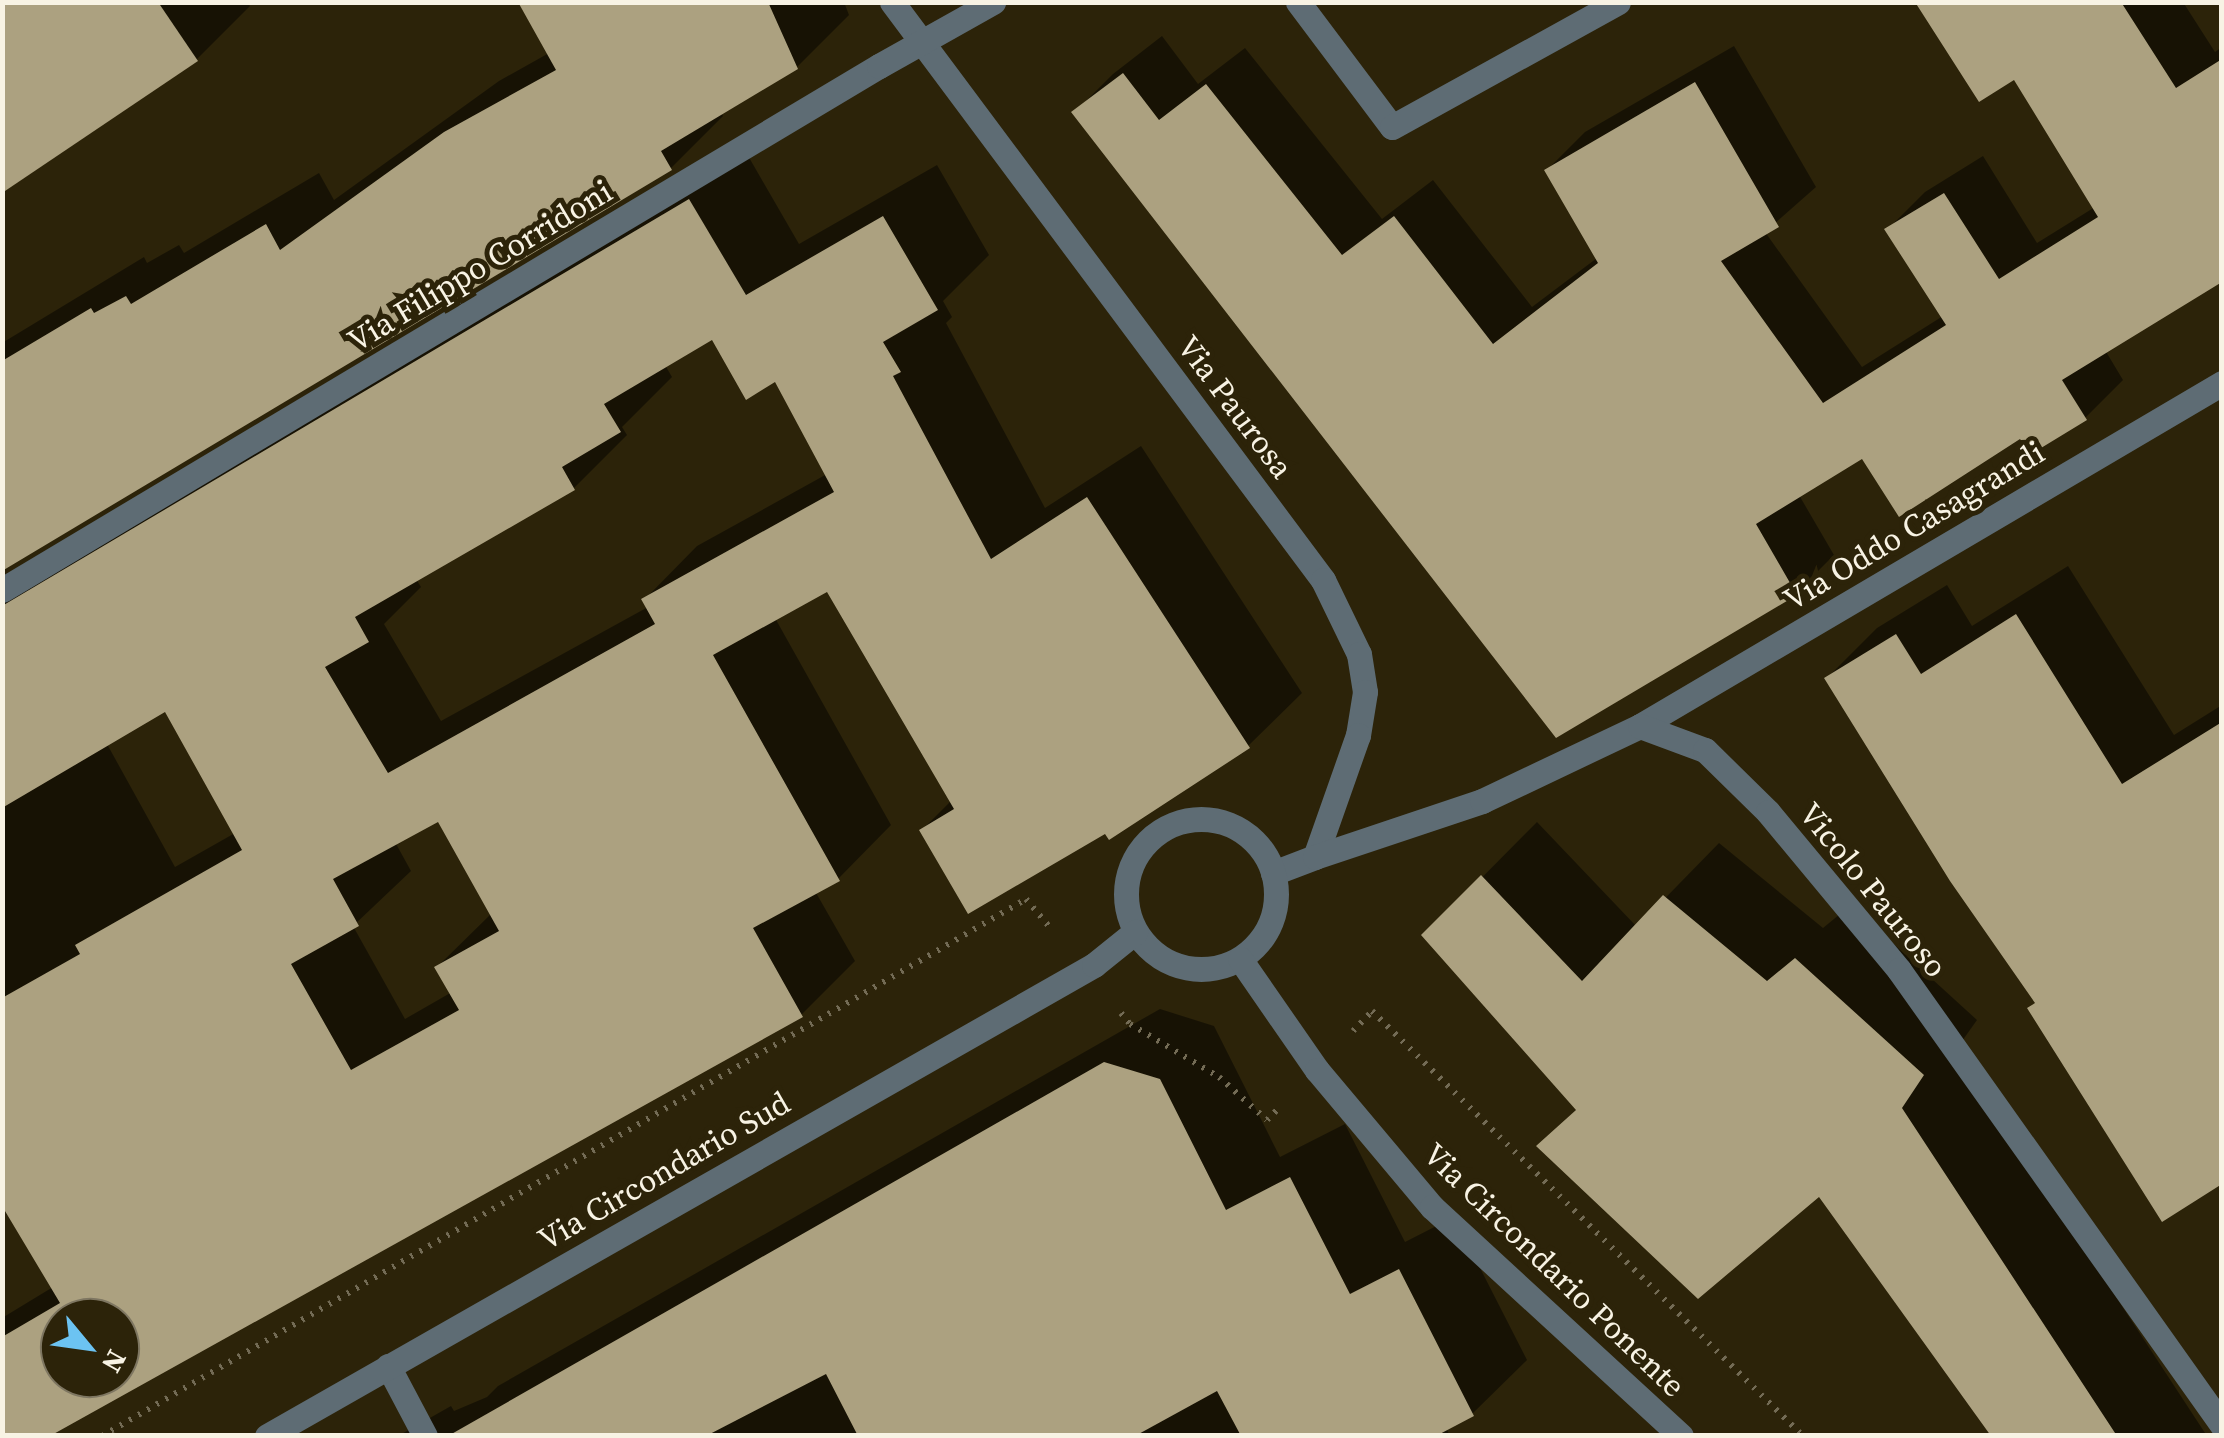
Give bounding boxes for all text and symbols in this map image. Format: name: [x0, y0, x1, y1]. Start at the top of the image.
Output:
street label: Via Filippo Corridoni: [341, 172, 619, 360]
street label: Via Paurosa: [1169, 328, 1301, 486]
street label: Via Oddo Casagrandi: [1777, 433, 2051, 619]
street label: Vicolo Pauroso: [1791, 795, 1955, 985]
street label: Via Circondario Sud: [531, 1083, 797, 1259]
street label: Via Circondario Ponente: [1415, 1135, 1693, 1405]
north arrow: [40, 1298, 140, 1398]
text: N: [93, 1343, 136, 1380]

